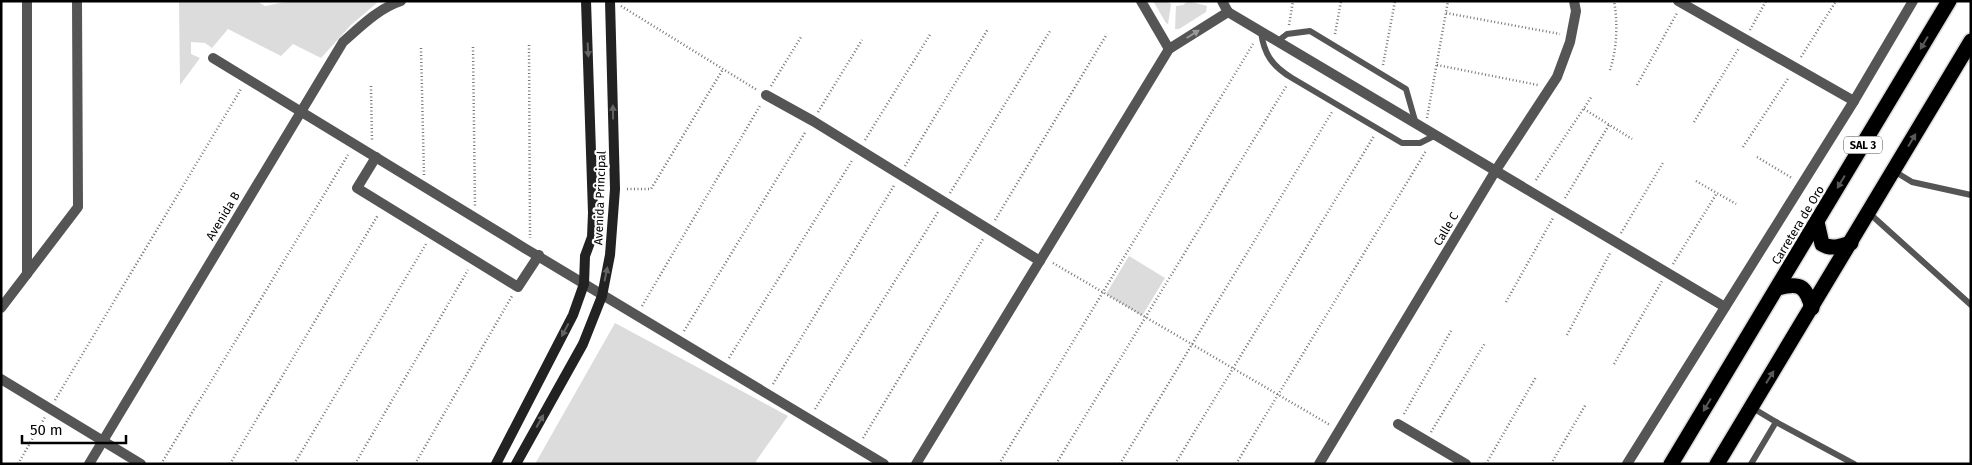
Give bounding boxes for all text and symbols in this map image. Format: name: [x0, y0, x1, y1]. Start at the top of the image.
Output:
one-way arrow: [1187, 29, 1200, 38]
one-way arrow: [1920, 37, 1929, 50]
one-way arrow: [585, 42, 593, 58]
one-way arrow: [609, 104, 617, 120]
one-way arrow: [1907, 134, 1916, 147]
road number: SAL 3: [1844, 136, 1882, 154]
street label: Avenida Principal: [591, 150, 609, 245]
one-way arrow: [1836, 176, 1845, 189]
street label: Carretera de Oro: [1769, 183, 1827, 267]
street label: Avenida B: [203, 189, 243, 243]
street label: Calle C: [1431, 210, 1462, 248]
one-way arrow: [603, 266, 611, 282]
one-way arrow: [561, 323, 570, 337]
one-way arrow: [1765, 371, 1774, 384]
one-way arrow: [1703, 398, 1712, 411]
scale bar: [22, 412, 126, 444]
one-way arrow: [535, 415, 544, 428]
text: 50 m: [30, 421, 63, 439]

